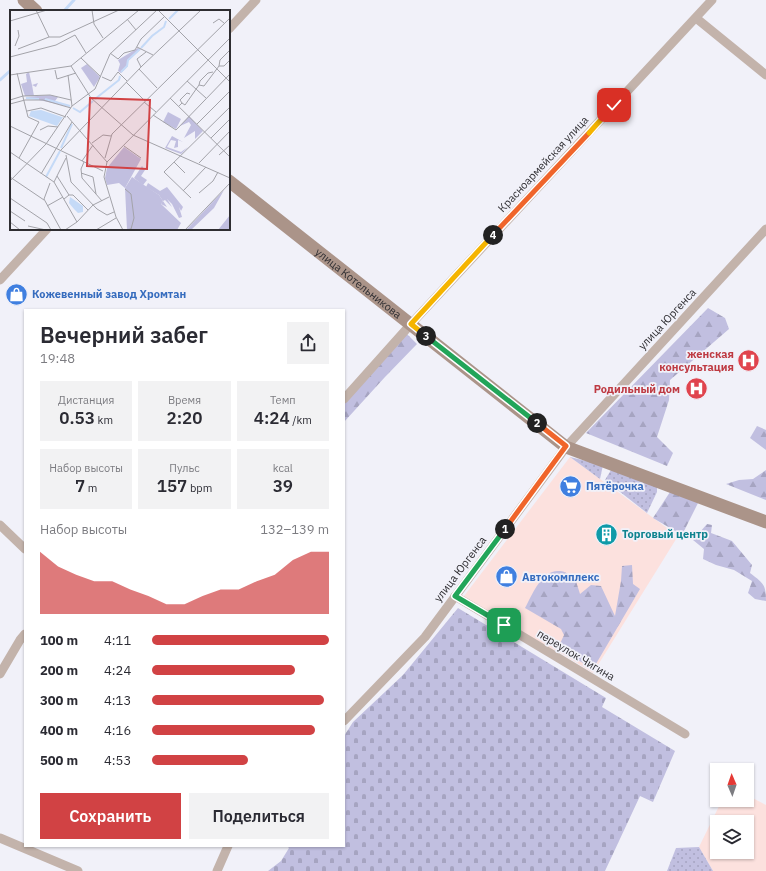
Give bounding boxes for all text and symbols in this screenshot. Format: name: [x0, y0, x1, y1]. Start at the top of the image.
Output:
inset map: [10, 10, 230, 230]
pin: [597, 88, 631, 122]
icon: check: [603, 94, 625, 116]
street label: Красноармейская улица: [495, 113, 591, 215]
pin: 4: [483, 225, 503, 245]
text: 4: [490, 228, 496, 242]
street label: улица Котельникова: [313, 245, 405, 322]
shop icon: Кожевенный завод Хромтан: [4, 281, 30, 307]
street label: улица Юргенса: [635, 285, 699, 352]
place label: Кожевенный завод Хромтан: [32, 287, 186, 301]
text: Вечерний забег: [40, 320, 208, 349]
button: share: [287, 322, 329, 364]
pin: 3: [416, 326, 436, 346]
text: 3: [423, 329, 429, 343]
place label: женская консультация: [659, 347, 734, 374]
hospital icon: женская консультация: [736, 347, 762, 373]
text: 19:48: [40, 350, 75, 367]
hospital icon: Родильный дом: [683, 376, 709, 402]
place label: Родильный дом: [594, 382, 680, 396]
text: Дистанция: [58, 393, 114, 407]
text: Время: [168, 393, 201, 407]
text: Темп: [270, 393, 296, 407]
text: 0.53: [59, 407, 95, 429]
text: 2:20: [166, 407, 203, 429]
text: 4:24: [254, 407, 290, 429]
text: km: [95, 413, 113, 427]
text: /km: [290, 413, 312, 427]
pin: 2: [527, 413, 547, 433]
text: 2: [534, 416, 540, 430]
text: Набор высоты: [49, 461, 123, 475]
text: Пульс: [169, 461, 200, 475]
text: kcal: [273, 461, 293, 475]
supermarket icon: Пятёрочка: [557, 473, 583, 499]
text: 7: [75, 475, 85, 497]
text: 157: [157, 475, 187, 497]
text: 39: [273, 475, 293, 497]
place label: Пятёрочка: [586, 479, 644, 493]
text: m: [85, 481, 97, 495]
text: bpm: [187, 481, 212, 495]
pin: 1: [495, 519, 515, 539]
text: Набор высоты: [40, 521, 127, 538]
text: 132–139 m: [260, 521, 329, 538]
building icon: Торговый центр: [593, 521, 619, 547]
text: 1: [502, 522, 508, 536]
place label: Торговый центр: [622, 527, 708, 541]
street label: улица Юргенса: [431, 533, 489, 605]
shop icon: Автокомплекс: [494, 564, 520, 590]
place label: Автокомплекс: [522, 570, 600, 584]
pin: [487, 608, 521, 642]
icon: arrive: [493, 614, 515, 636]
street label: переулок Чигина: [535, 626, 618, 684]
text: 100 m: [40, 632, 78, 649]
text: 4:11: [104, 632, 131, 649]
text: 200 m: [40, 662, 78, 679]
text: 4:24: [104, 662, 131, 679]
text: 300 m: [40, 692, 78, 709]
text: 4:13: [104, 692, 131, 709]
text: 400 m: [40, 722, 78, 739]
text: 4:16: [104, 722, 131, 739]
text: 500 m: [40, 752, 78, 769]
text: 4:53: [104, 752, 131, 769]
north arrow: [710, 763, 754, 807]
map controls: [710, 763, 754, 859]
button: Сохранить: [40, 793, 181, 839]
button: Поделиться: [189, 793, 329, 839]
button: layers: [710, 815, 754, 859]

